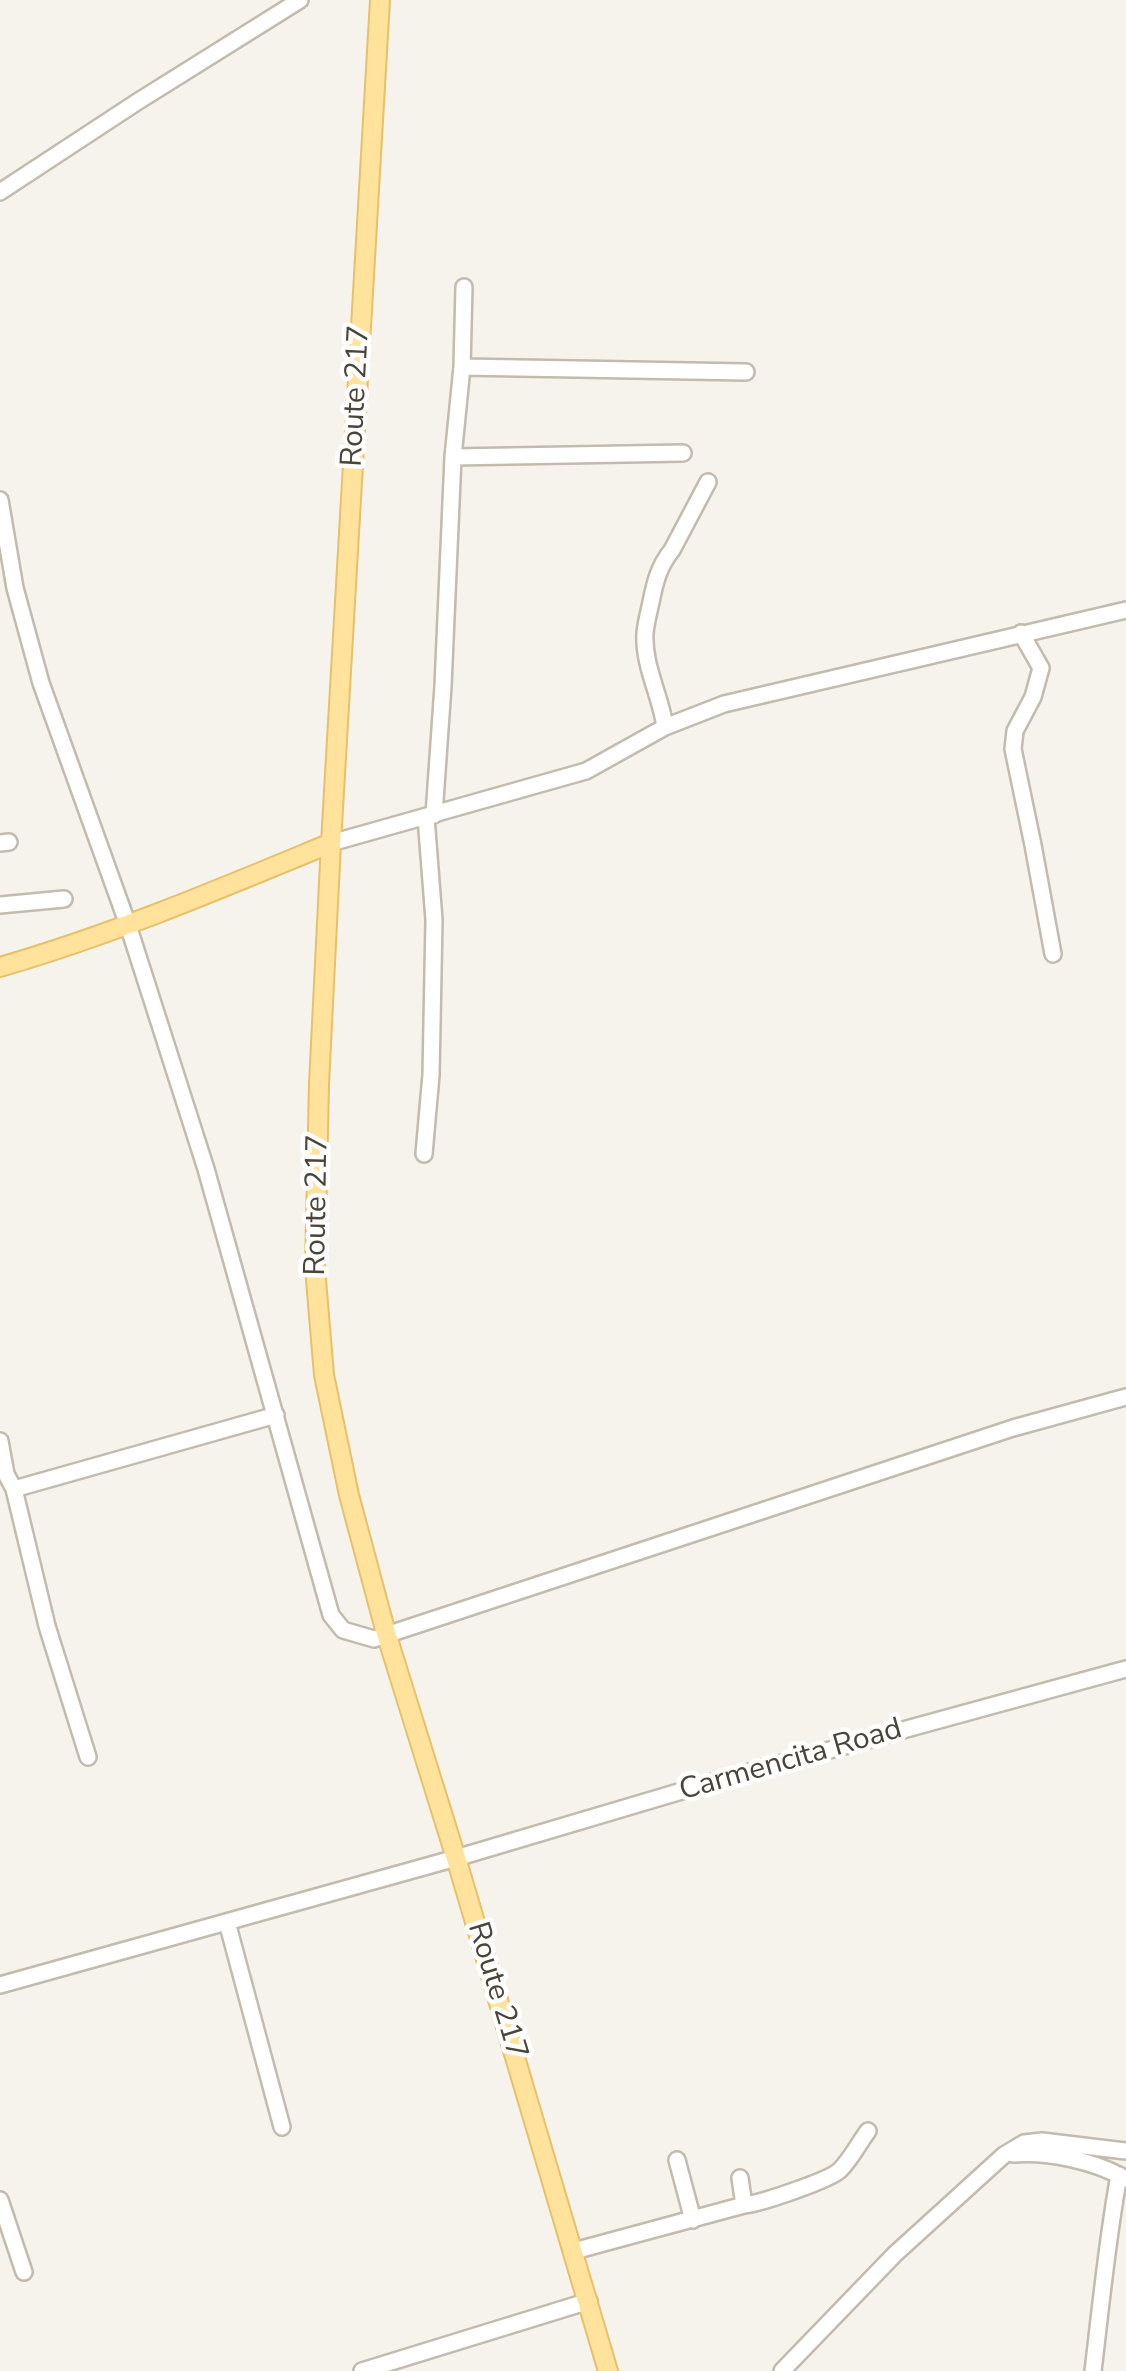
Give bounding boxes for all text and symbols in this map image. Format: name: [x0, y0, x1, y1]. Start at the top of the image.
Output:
street label: Route 217: [335, 325, 379, 467]
street label: Route 217: [299, 1134, 337, 1276]
street label: Carmencita Road: [676, 1712, 906, 1810]
street label: Route 217: [458, 1918, 534, 2064]

